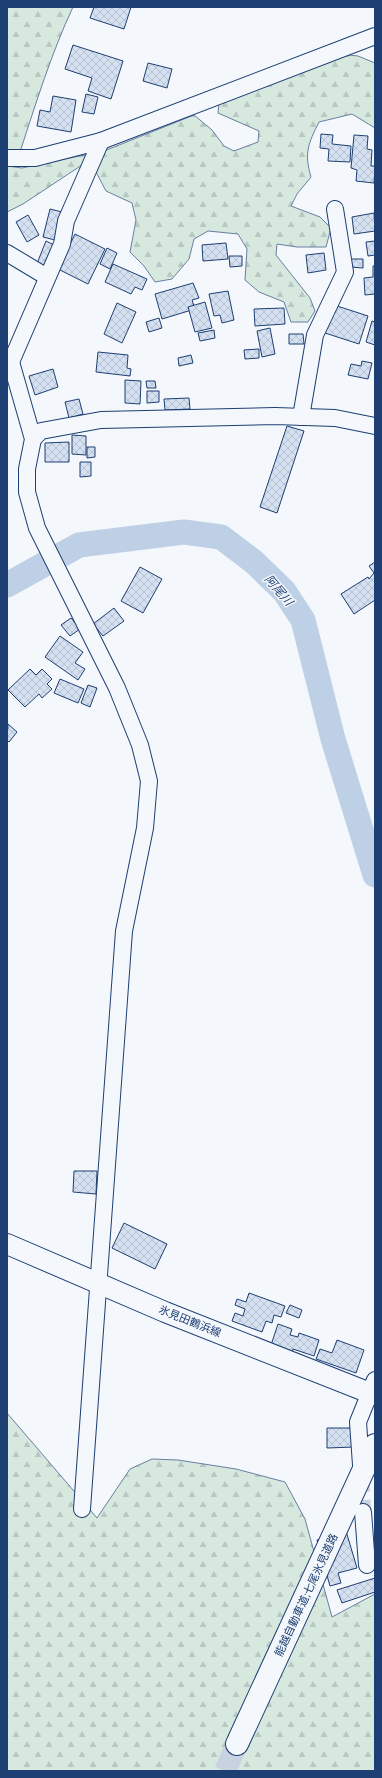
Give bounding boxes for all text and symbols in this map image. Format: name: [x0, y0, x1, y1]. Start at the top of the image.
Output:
water label: 阿尾川: [262, 571, 298, 610]
street label: 氷見田鶴浜線: [157, 1302, 223, 1340]
street label: 能越自動車道;七尾氷見道路: [271, 1531, 341, 1659]

